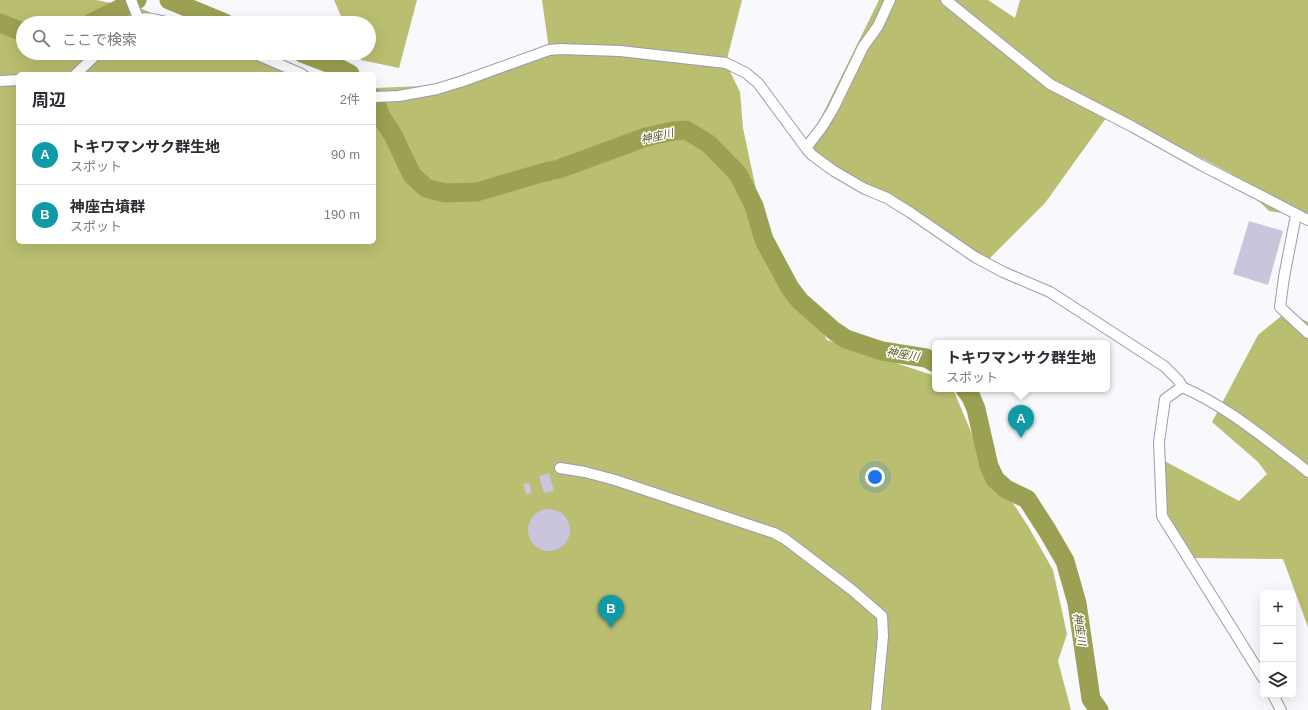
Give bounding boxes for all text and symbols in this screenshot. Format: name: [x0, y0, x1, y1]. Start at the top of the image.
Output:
search box: [16, 16, 376, 60]
icon: search: [30, 27, 52, 49]
text: ここで検索: [62, 31, 137, 48]
text: 周辺: [32, 91, 66, 110]
text: 2件: [340, 92, 360, 107]
water label: 神座川: [640, 126, 675, 146]
text: トキワマンサク群生地: [70, 138, 220, 155]
text: A: [40, 147, 50, 162]
text: 90 m: [331, 147, 360, 162]
text: スポット: [70, 159, 122, 174]
text: 神座古墳群: [70, 198, 145, 215]
text: B: [40, 207, 50, 222]
text: 190 m: [324, 207, 360, 222]
text: スポット: [70, 219, 122, 234]
popup: [932, 340, 1110, 392]
water label: 神座川: [886, 345, 921, 363]
text: トキワマンサク群生地: [946, 349, 1096, 366]
text: スポット: [946, 370, 998, 385]
pin: A: [1008, 405, 1034, 438]
your location: [865, 467, 885, 487]
map controls: [1260, 590, 1296, 698]
button: +: [1260, 590, 1296, 626]
pin: B: [598, 595, 624, 628]
water label: 神座川: [1072, 612, 1088, 647]
button: −: [1260, 626, 1296, 662]
button: layers: [1260, 662, 1296, 698]

